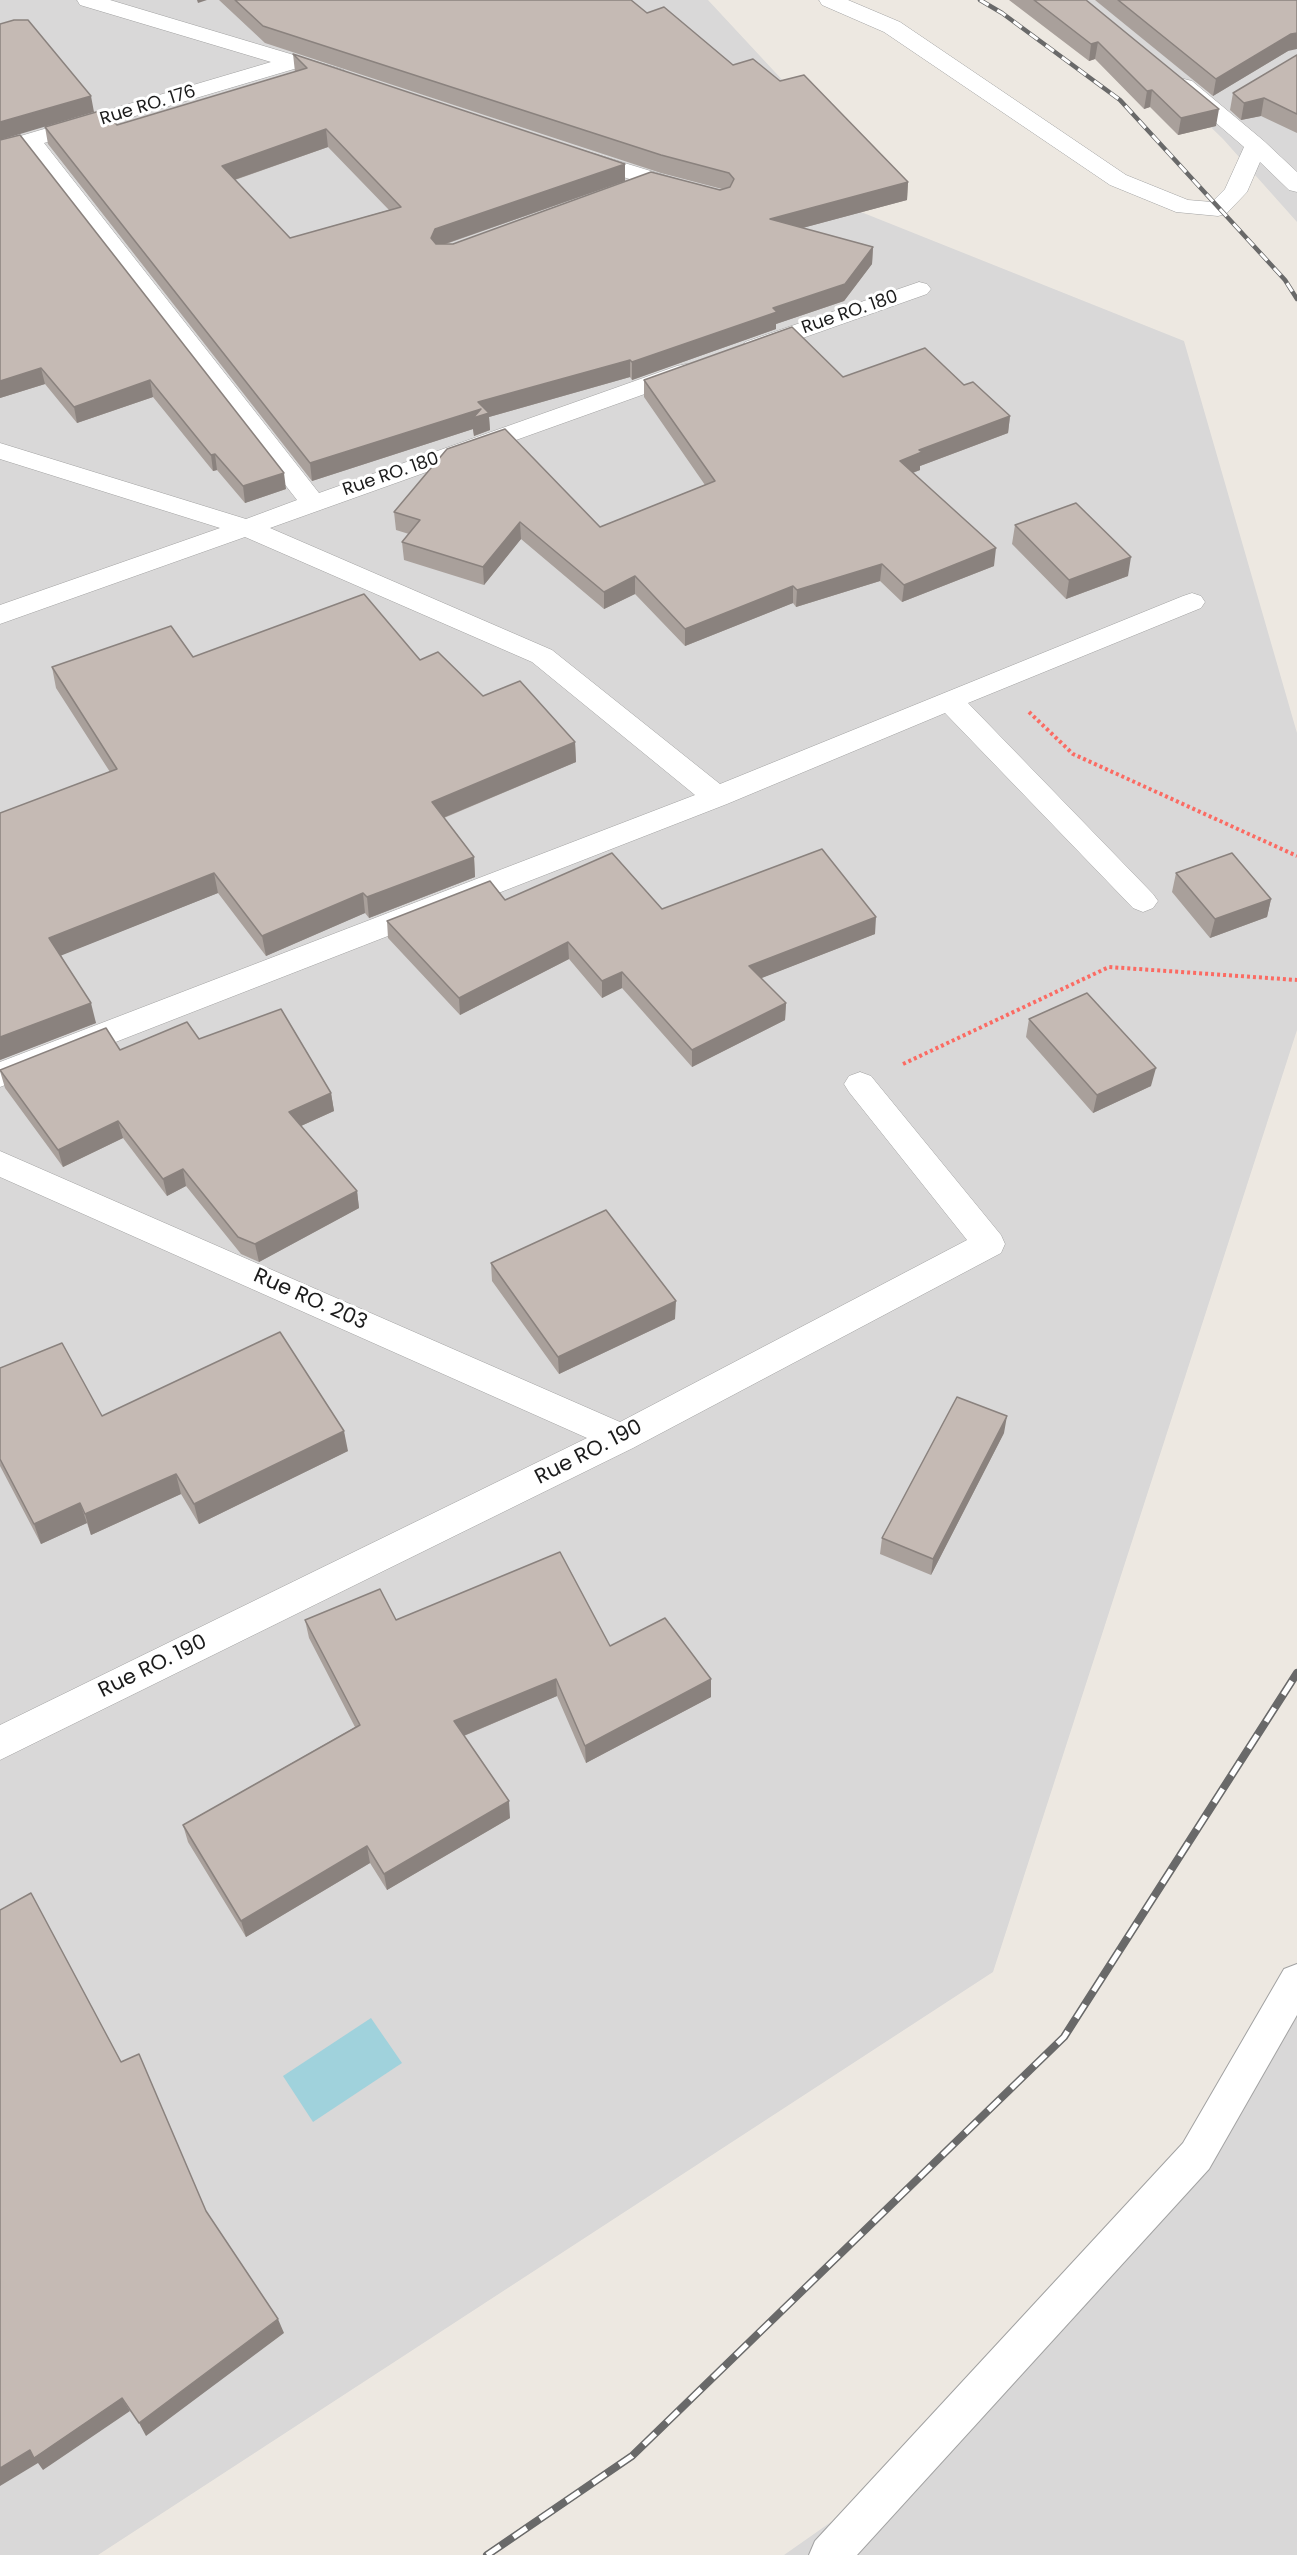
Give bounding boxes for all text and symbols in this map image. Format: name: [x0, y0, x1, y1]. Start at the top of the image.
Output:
street label: Rue RO. 176: [97, 81, 199, 131]
street label: Rue RO. 180: [799, 286, 901, 340]
street label: Rue RO. 180: [340, 448, 442, 502]
street label: Rue RO. 203: [249, 1264, 371, 1336]
street label: Rue RO. 190: [531, 1415, 647, 1491]
street label: Rue RO. 190: [95, 1630, 211, 1704]

